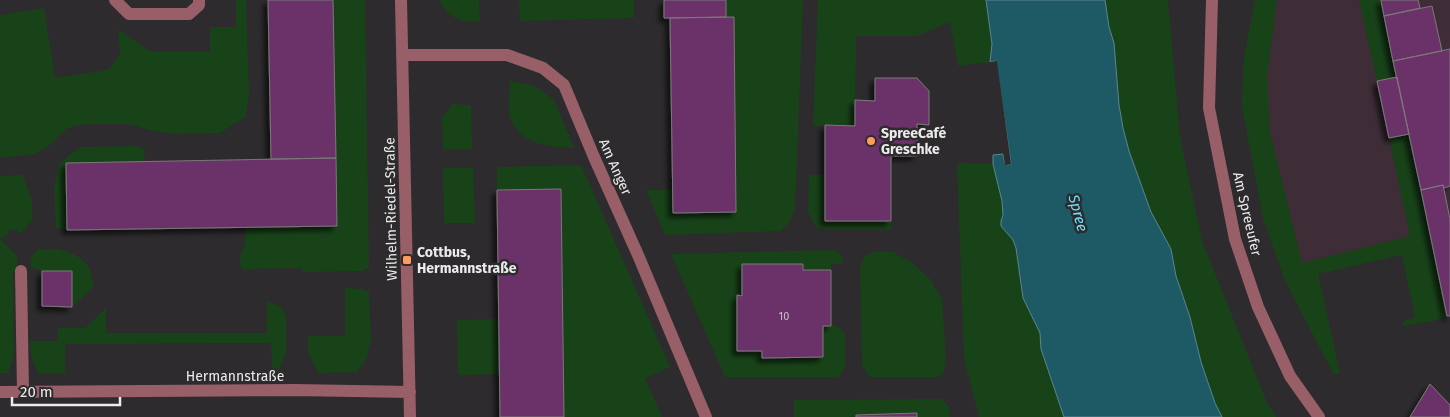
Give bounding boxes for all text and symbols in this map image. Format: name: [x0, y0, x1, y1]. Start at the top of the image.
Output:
place label: SpreeCafé Greschke: [881, 125, 946, 158]
marker: SpreeCafé Greschke: [865, 135, 877, 147]
street label: Am Anger: [595, 136, 635, 198]
street label: Wilhelm-Riedel-Straße: [381, 137, 401, 281]
street label: Am Spreeufer: [1229, 170, 1265, 258]
water label: Spree: [1064, 192, 1092, 234]
place label: Cottbus, Hermannstraße: [417, 244, 517, 277]
marker: Cottbus, Hermannstraße: [401, 254, 413, 266]
house number: 10: [779, 310, 789, 323]
street label: Hermannstraße: [186, 368, 284, 385]
scale bar: [12, 374, 120, 406]
text: 20 m: [20, 383, 53, 401]

